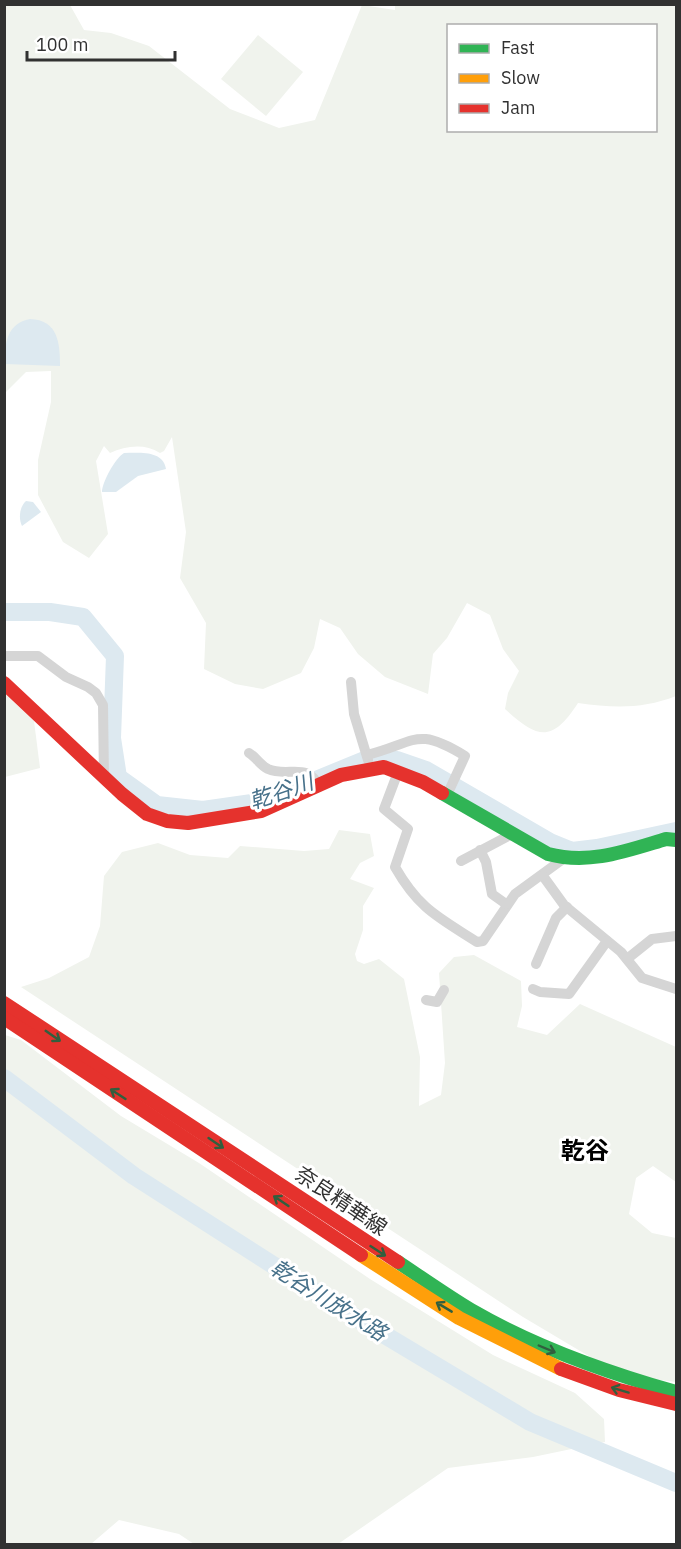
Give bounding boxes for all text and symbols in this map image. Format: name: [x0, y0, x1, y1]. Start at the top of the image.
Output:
scale bar: [27, 24, 176, 62]
legend: [447, 24, 657, 132]
text: 100 m: [36, 33, 88, 56]
text: Fast: [501, 36, 535, 59]
text: Slow: [501, 66, 540, 89]
text: Jam: [501, 96, 536, 119]
water label: 乾谷川: [245, 765, 319, 815]
one-way arrow: [44, 1030, 60, 1042]
one-way arrow: [109, 1087, 126, 1100]
district label: 乾谷: [561, 1134, 609, 1166]
one-way arrow: [207, 1137, 224, 1149]
street label: 奈良精華線: [290, 1159, 393, 1241]
one-way arrow: [273, 1195, 289, 1207]
one-way arrow: [370, 1245, 386, 1257]
water label: 乾谷川放水路: [266, 1252, 395, 1348]
one-way arrow: [436, 1301, 453, 1313]
one-way arrow: [537, 1344, 555, 1355]
one-way arrow: [611, 1384, 630, 1395]

